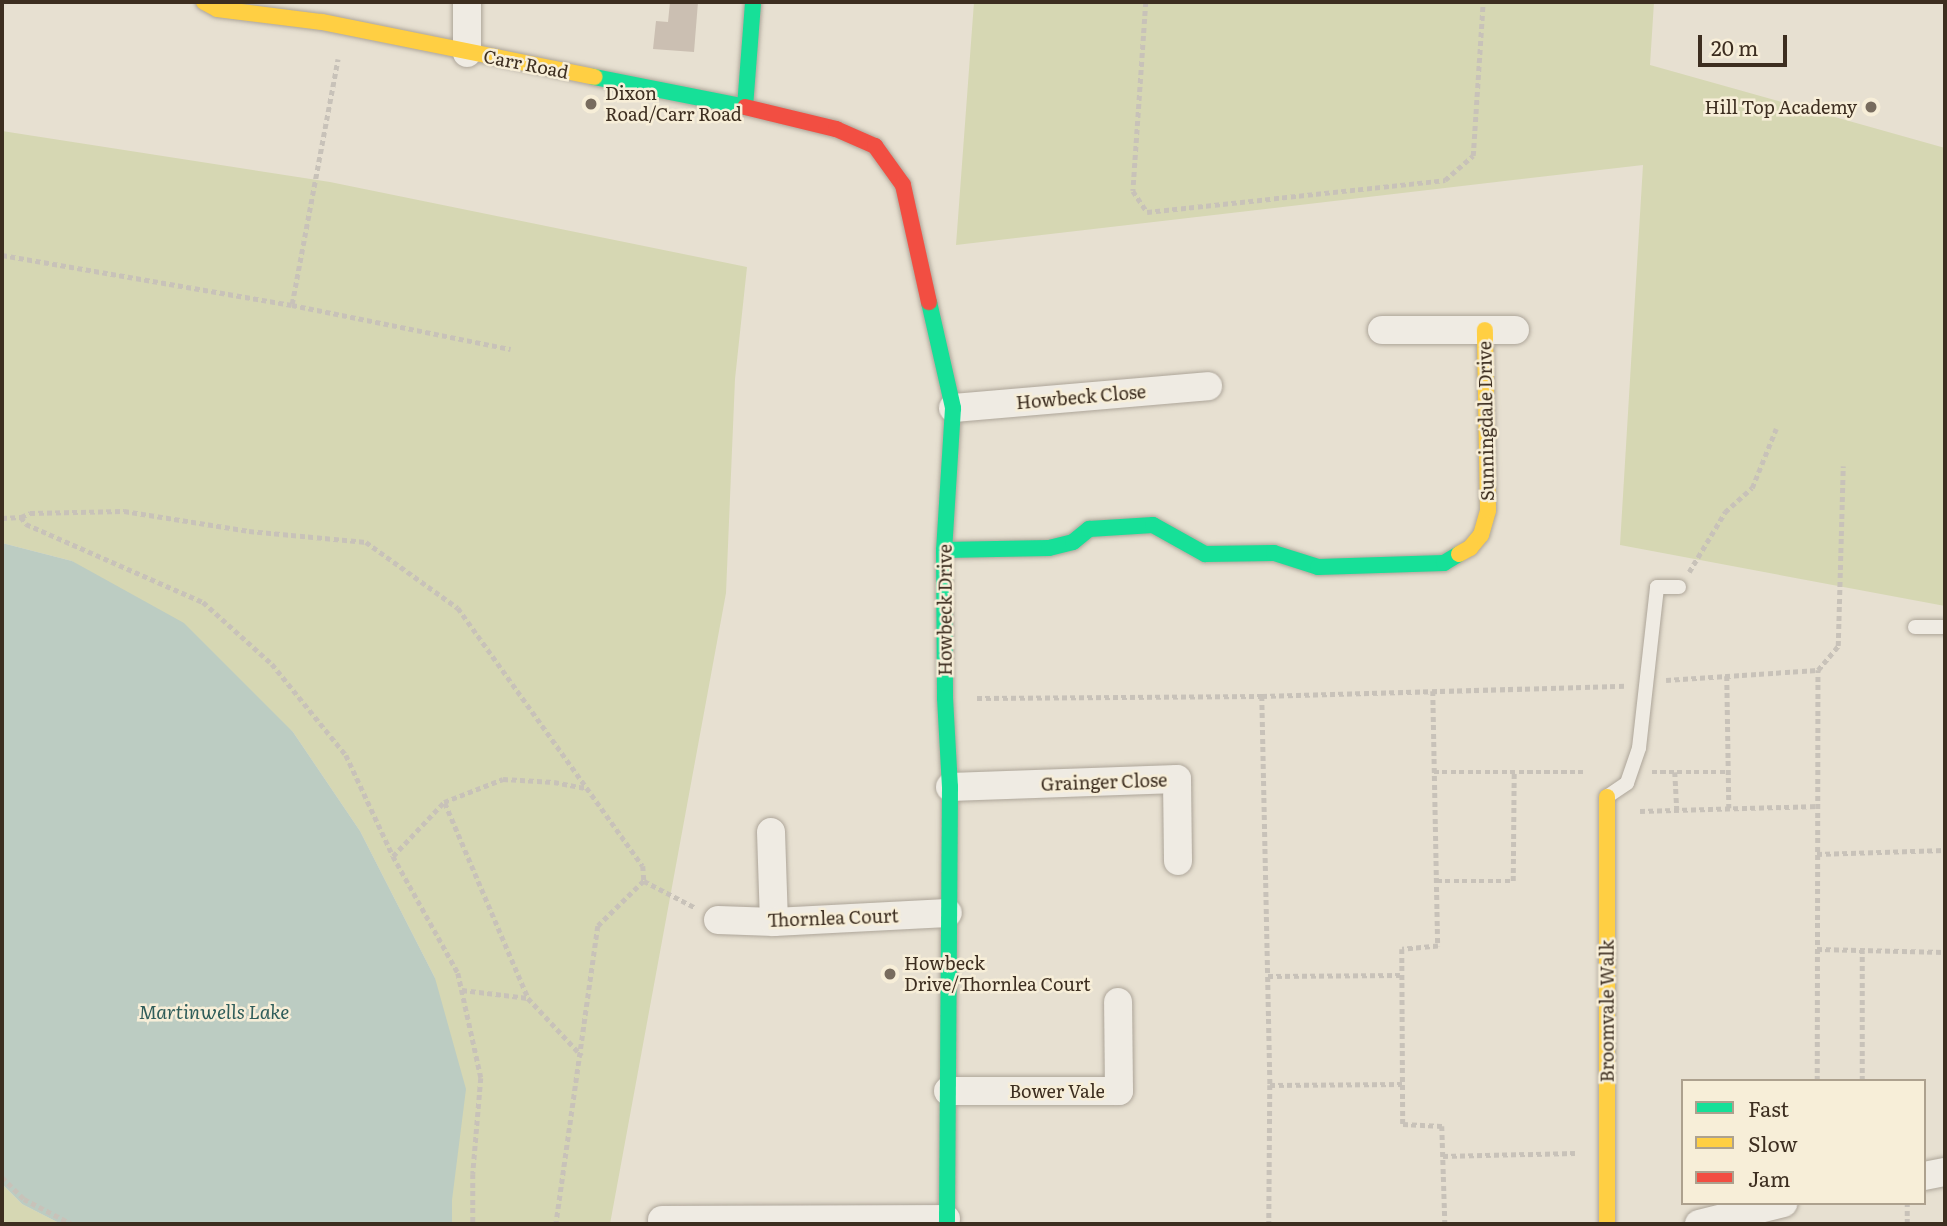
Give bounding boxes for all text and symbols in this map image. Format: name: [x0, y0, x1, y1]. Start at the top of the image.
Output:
scale bar: [1702, 21, 1791, 65]
text: 20 m: [1711, 31, 1758, 62]
street label: Carr Road: [482, 45, 570, 83]
place label: Dixon Road/Carr Road: [605, 83, 742, 126]
marker: Dixon Road/Carr Road: [583, 96, 599, 112]
place label: Hill Top Academy: [1705, 96, 1857, 118]
marker: Hill Top Academy: [1863, 99, 1879, 115]
street label: Sunningdale Drive: [1474, 341, 1498, 501]
street label: Howbeck Close: [1015, 381, 1147, 413]
street label: Howbeck Drive: [934, 544, 956, 676]
street label: Grainger Close: [1040, 769, 1168, 795]
street label: Thornlea Court: [767, 905, 899, 931]
street label: Broomvale Walk: [1596, 940, 1618, 1082]
place label: Howbeck Drive/Thornlea Court: [904, 953, 1091, 996]
marker: Howbeck Drive/Thornlea Court: [882, 966, 898, 982]
water label: Martinwells Lake: [139, 1001, 289, 1023]
legend: [1681, 1079, 1926, 1205]
street label: Bower Vale: [1009, 1080, 1105, 1102]
text: Fast: [1748, 1092, 1789, 1123]
text: Slow: [1748, 1127, 1798, 1158]
text: Jam: [1748, 1162, 1790, 1193]

